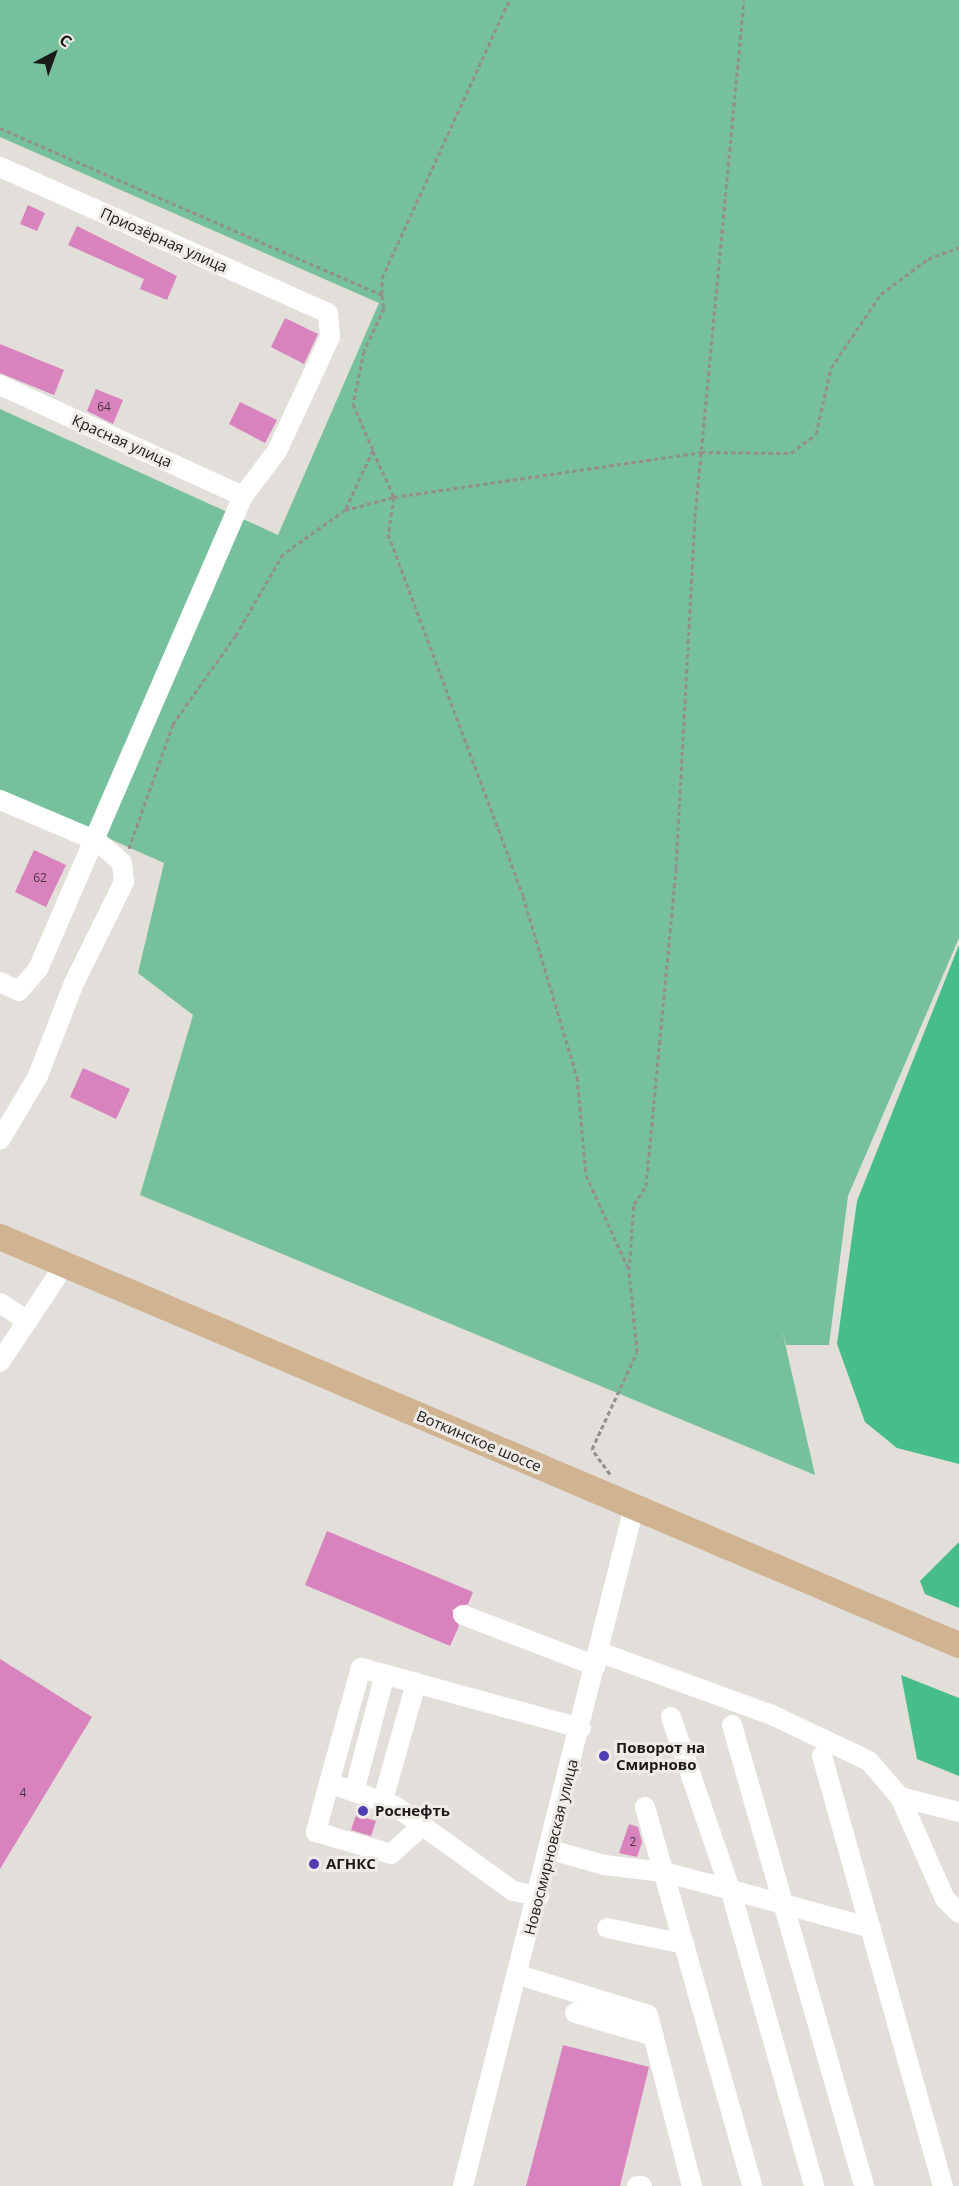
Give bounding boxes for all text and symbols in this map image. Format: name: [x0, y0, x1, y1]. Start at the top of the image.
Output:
north arrow: [24, 24, 84, 84]
text: С: [55, 29, 77, 52]
street label: Приозёрная улица: [98, 204, 230, 276]
house number: 64: [97, 400, 111, 414]
street label: Красная улица: [69, 411, 175, 471]
house number: 62: [33, 871, 47, 885]
street label: Воткинское шоссе: [414, 1407, 544, 1475]
place label: Поворот на Смирново: [616, 1738, 705, 1773]
marker: Поворот на Смирново: [597, 1749, 611, 1763]
street label: Новосмирновская улица: [520, 1757, 582, 1937]
house number: 4: [20, 1786, 26, 1800]
place label: Роснефть: [375, 1802, 450, 1820]
marker: Роснефть: [356, 1804, 370, 1818]
house number: 2: [630, 1835, 636, 1849]
place label: АГНКС: [326, 1855, 376, 1873]
marker: АГНКС: [307, 1857, 321, 1871]

